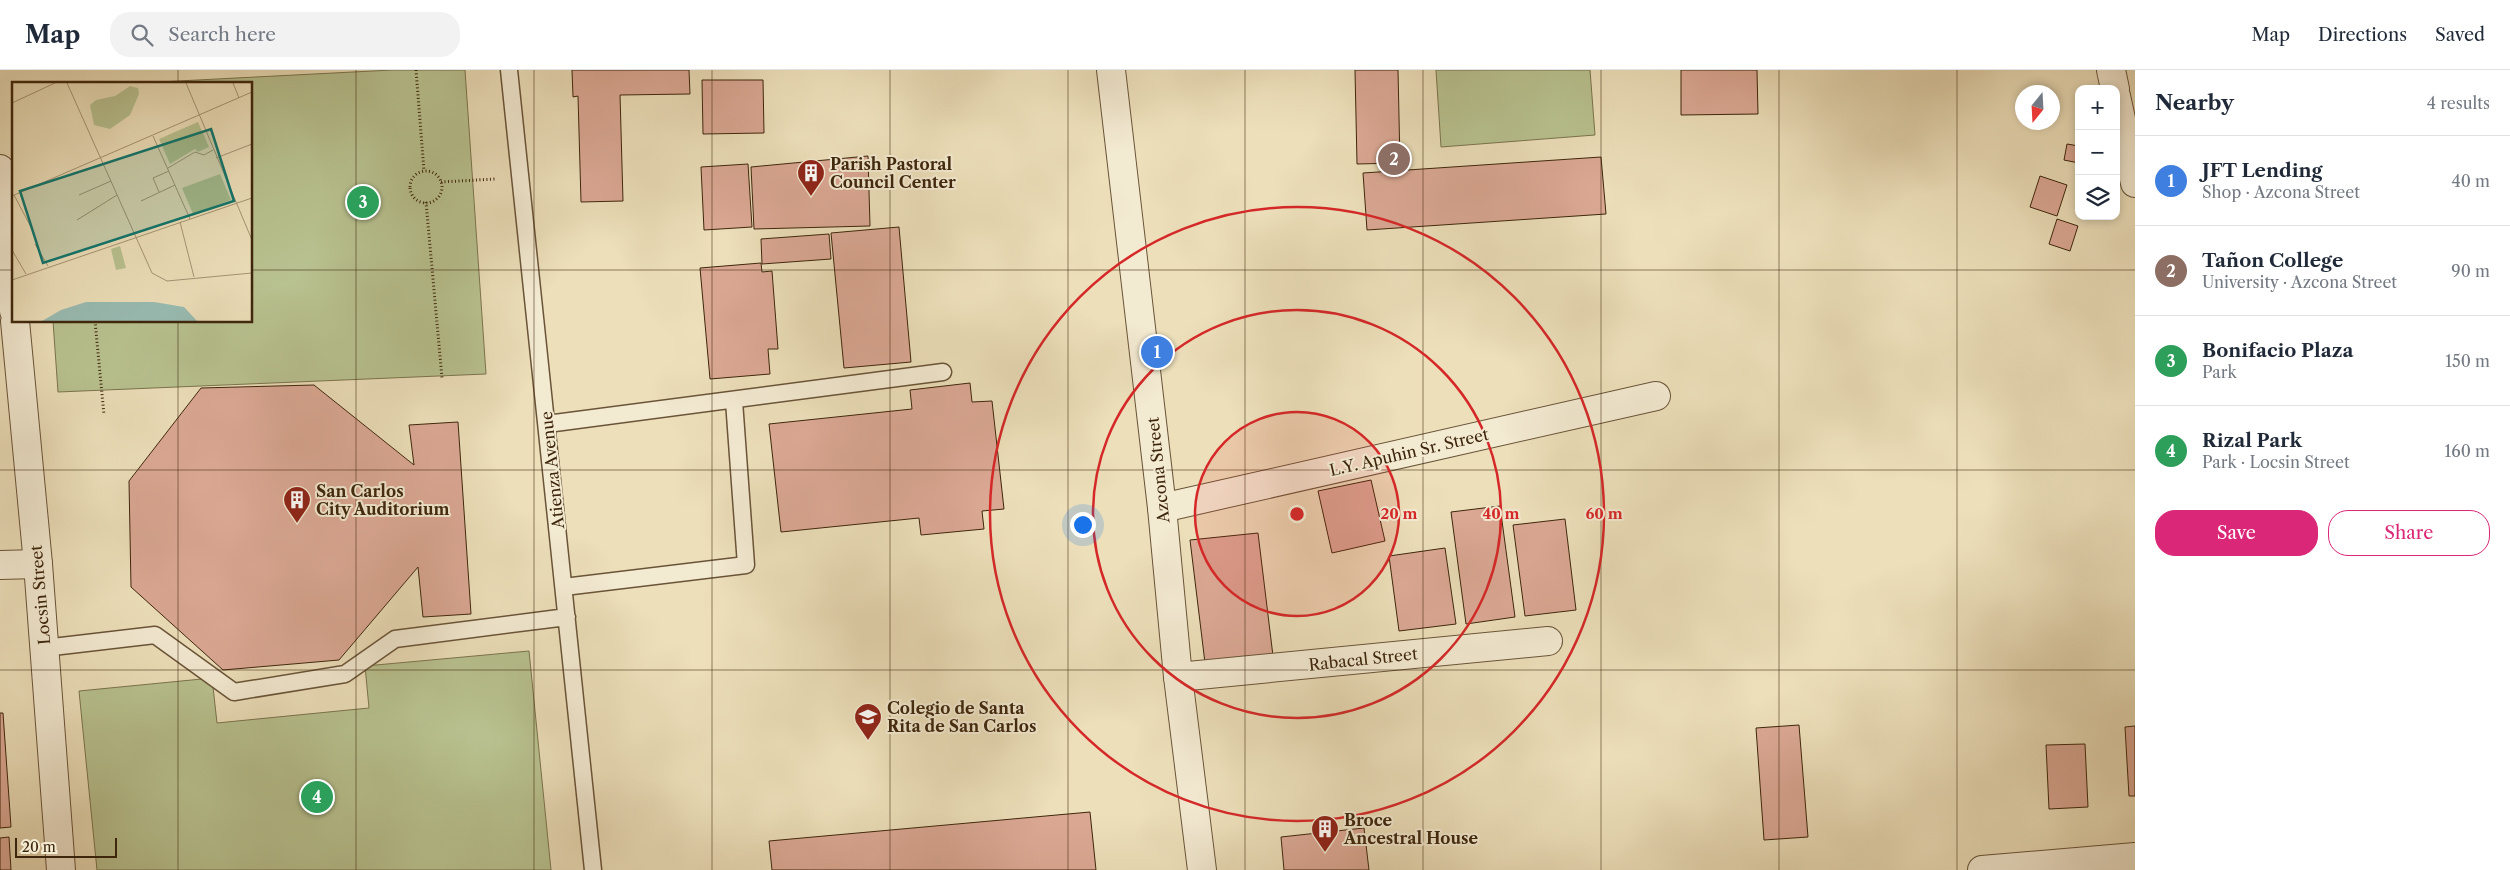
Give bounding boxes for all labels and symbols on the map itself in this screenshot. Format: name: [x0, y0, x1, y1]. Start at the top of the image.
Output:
inset map: [12, 82, 252, 322]
north arrow: [2015, 85, 2060, 130]
pin: 2: [1378, 140, 1410, 178]
place label: Parish Pastoral Council Center: [830, 154, 956, 192]
building icon: Parish Pastoral Council Center: [796, 158, 826, 197]
pin: 3: [347, 183, 379, 221]
pin: 1: [1141, 333, 1173, 371]
street label: Atienza Avenue: [536, 410, 568, 531]
street label: Azcona Street: [1142, 416, 1174, 525]
street label: L.Y. Apuhin Sr. Street: [1328, 424, 1491, 480]
place label: San Carlos City Auditorium: [316, 481, 450, 519]
building icon: San Carlos City Auditorium: [282, 485, 312, 524]
text: 20 m: [1380, 504, 1418, 523]
text: 40 m: [1482, 504, 1520, 523]
text: 60 m: [1585, 504, 1623, 523]
centre of rings: [1288, 505, 1306, 523]
your location: [1070, 512, 1096, 538]
street label: Locsin Street: [26, 544, 54, 646]
street label: Rabacal Street: [1308, 643, 1419, 675]
place label: Colegio de Santa Rita de San Carlos: [887, 698, 1036, 736]
school or university icon: Colegio de Santa Rita de San Carlos: [853, 702, 883, 741]
pin: 4: [301, 778, 333, 816]
place label: Broce Ancestral House: [1343, 810, 1479, 848]
building icon: Broce Ancestral House: [1310, 814, 1340, 853]
scale bar: [15, 835, 118, 858]

